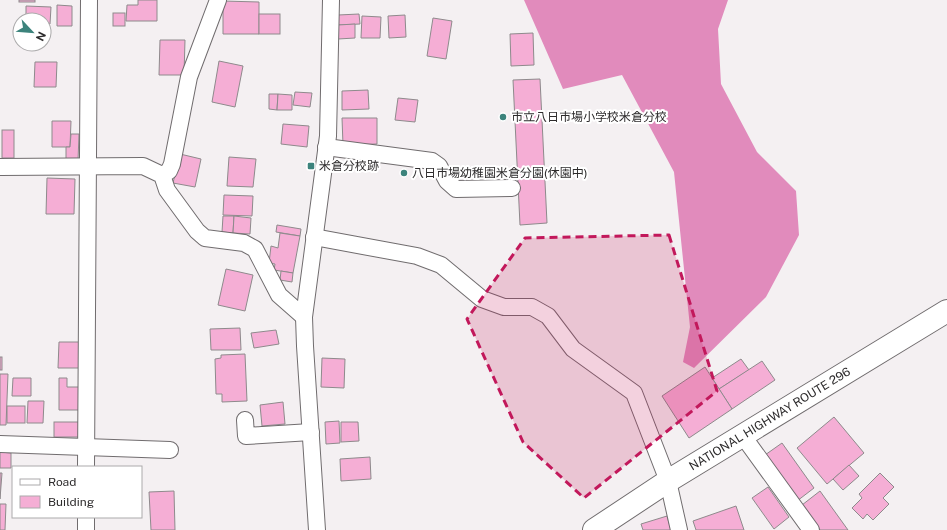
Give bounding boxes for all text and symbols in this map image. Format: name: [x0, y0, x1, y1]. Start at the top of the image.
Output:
north arrow: [12, 12, 52, 52]
text: N: [34, 30, 48, 43]
place label: 市立八日市場小学校米倉分校: [511, 110, 667, 124]
marker: 市立八日市場小学校米倉分校: [498, 112, 508, 122]
place label: 米倉分校跡: [319, 159, 379, 173]
marker: 米倉分校跡: [306, 161, 316, 171]
place label: 八日市場幼稚園米倉分園(休園中): [412, 166, 587, 180]
marker: 八日市場幼稚園米倉分園(休園中): [399, 168, 409, 178]
street label: NATIONAL HIGHWAY ROUTE 296: [687, 364, 853, 473]
legend: [12, 466, 142, 518]
text: Road: [48, 475, 76, 489]
text: Building: [48, 495, 94, 509]

